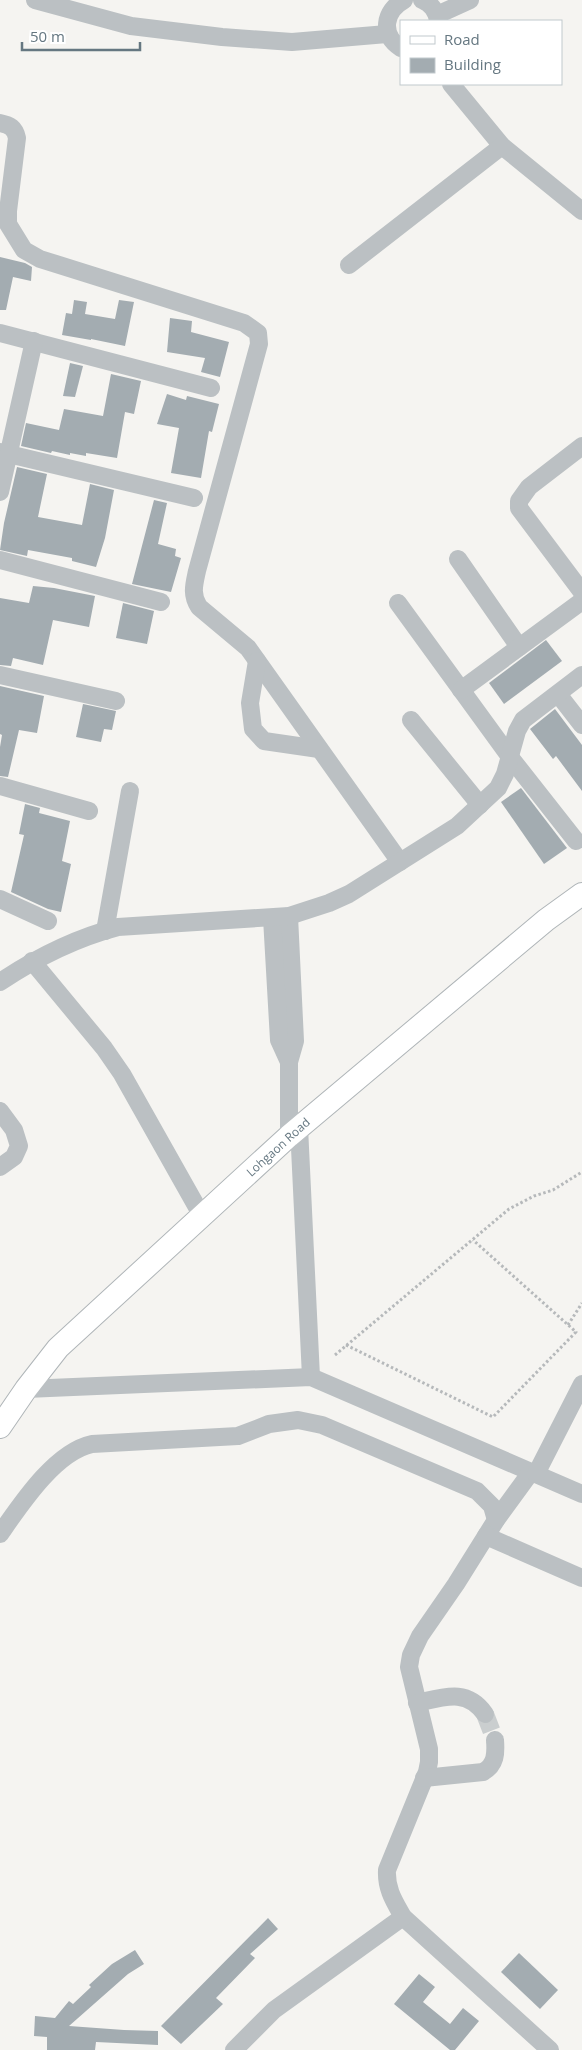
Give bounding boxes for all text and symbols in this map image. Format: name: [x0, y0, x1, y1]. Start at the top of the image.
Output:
scale bar: [22, 20, 140, 52]
legend: [400, 20, 562, 85]
text: 50 m: [30, 26, 65, 46]
text: Road: [444, 29, 480, 49]
text: Building: [444, 54, 501, 74]
street label: Lohgaon Road: [242, 1114, 314, 1180]

